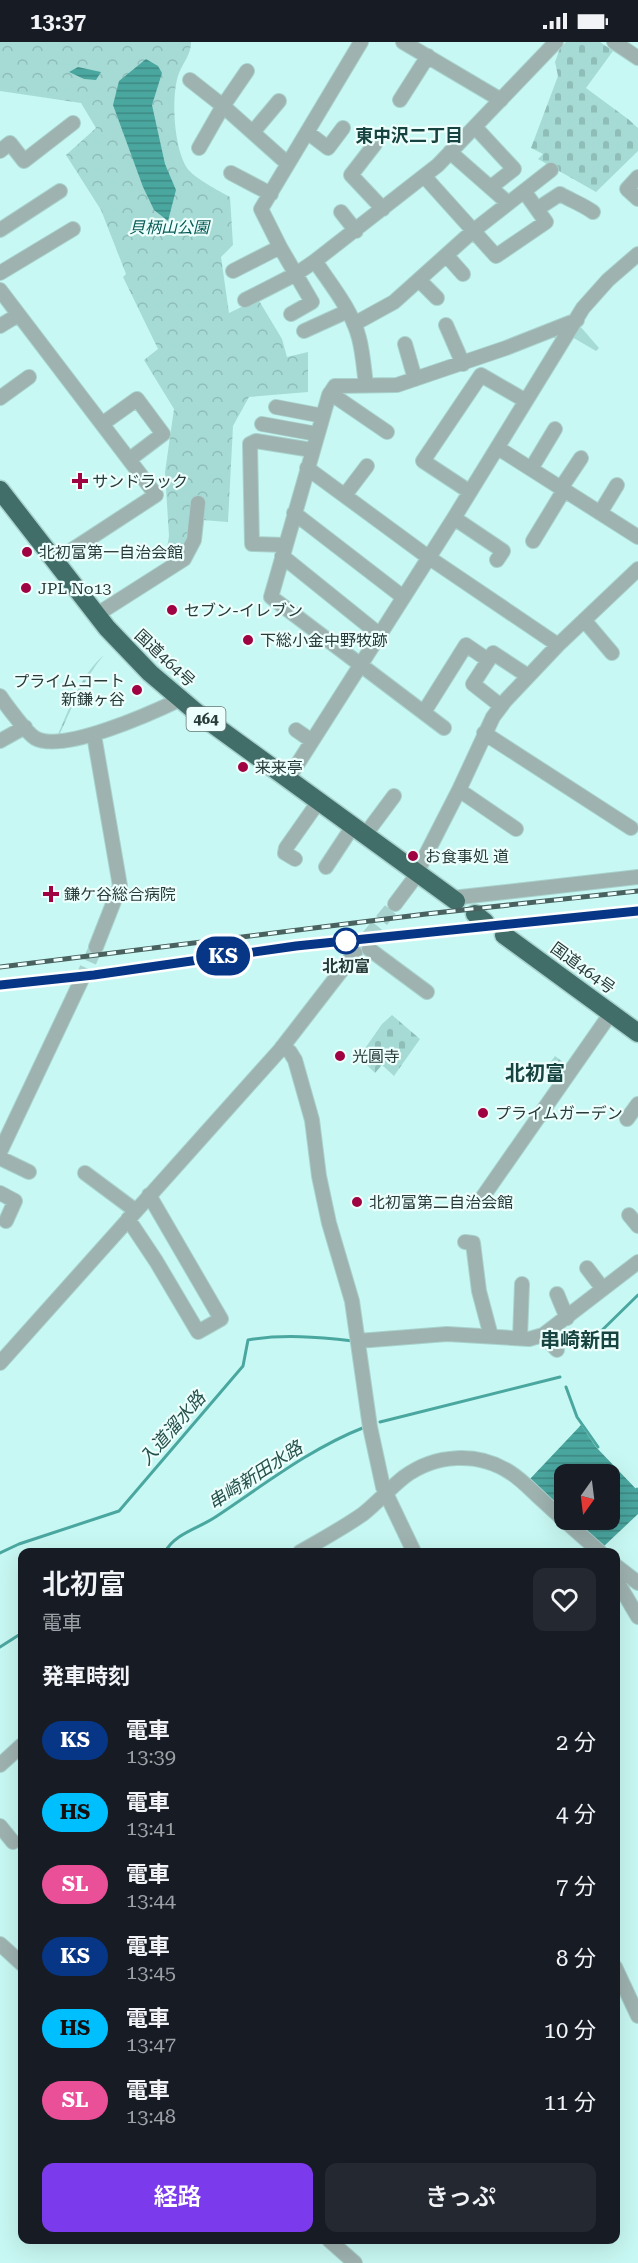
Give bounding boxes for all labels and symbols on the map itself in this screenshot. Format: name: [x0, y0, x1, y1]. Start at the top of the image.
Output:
district label: 東中沢二丁目: [355, 125, 463, 146]
park label: 貝柄山公園: [129, 218, 211, 237]
place label: サンドラック: [92, 472, 188, 491]
marker: サンドラック: [73, 474, 87, 488]
place label: 北初富第一自治会館: [39, 543, 183, 562]
marker: 北初富第一自治会館: [20, 545, 34, 559]
place label: JPL No13: [38, 579, 112, 598]
marker: JPL No13: [19, 581, 33, 595]
place label: セブン-イレブン: [184, 601, 303, 620]
marker: セブン-イレブン: [165, 603, 179, 617]
street label: 国道464号: [131, 626, 199, 690]
place label: 下総小金中野牧跡: [260, 631, 388, 650]
marker: 下総小金中野牧跡: [241, 633, 255, 647]
place label: プライムコート 新鎌ヶ谷: [13, 672, 125, 709]
marker: プライムコート 新鎌ヶ谷: [130, 683, 144, 697]
road number: 464: [186, 707, 226, 731]
place label: 来来亭: [255, 758, 303, 777]
marker: 来来亭: [236, 760, 250, 774]
place label: お食事処 道: [425, 847, 509, 866]
marker: お食事処 道: [406, 849, 420, 863]
marker: 鎌ケ谷総合病院: [42, 885, 60, 903]
place label: 鎌ケ谷総合病院: [64, 885, 176, 904]
marker: 北初富: [333, 928, 359, 954]
line badge: KS: [196, 936, 250, 976]
street label: 国道464号: [547, 938, 619, 998]
place label: 北初富: [322, 957, 370, 976]
place label: 光圓寺: [352, 1047, 400, 1066]
marker: 光圓寺: [333, 1049, 347, 1063]
district label: 北初富: [505, 1061, 565, 1085]
place label: プライムガーデン: [495, 1104, 623, 1123]
marker: プライムガーデン: [476, 1106, 490, 1120]
place label: 北初富第二自治会館: [369, 1193, 513, 1212]
marker: 北初富第二自治会館: [350, 1195, 364, 1209]
district label: 串崎新田: [540, 1328, 620, 1352]
water label: 入道溜水路: [135, 1386, 211, 1469]
water label: 串崎新田水路: [204, 1436, 308, 1513]
north arrow: [554, 1464, 620, 1530]

